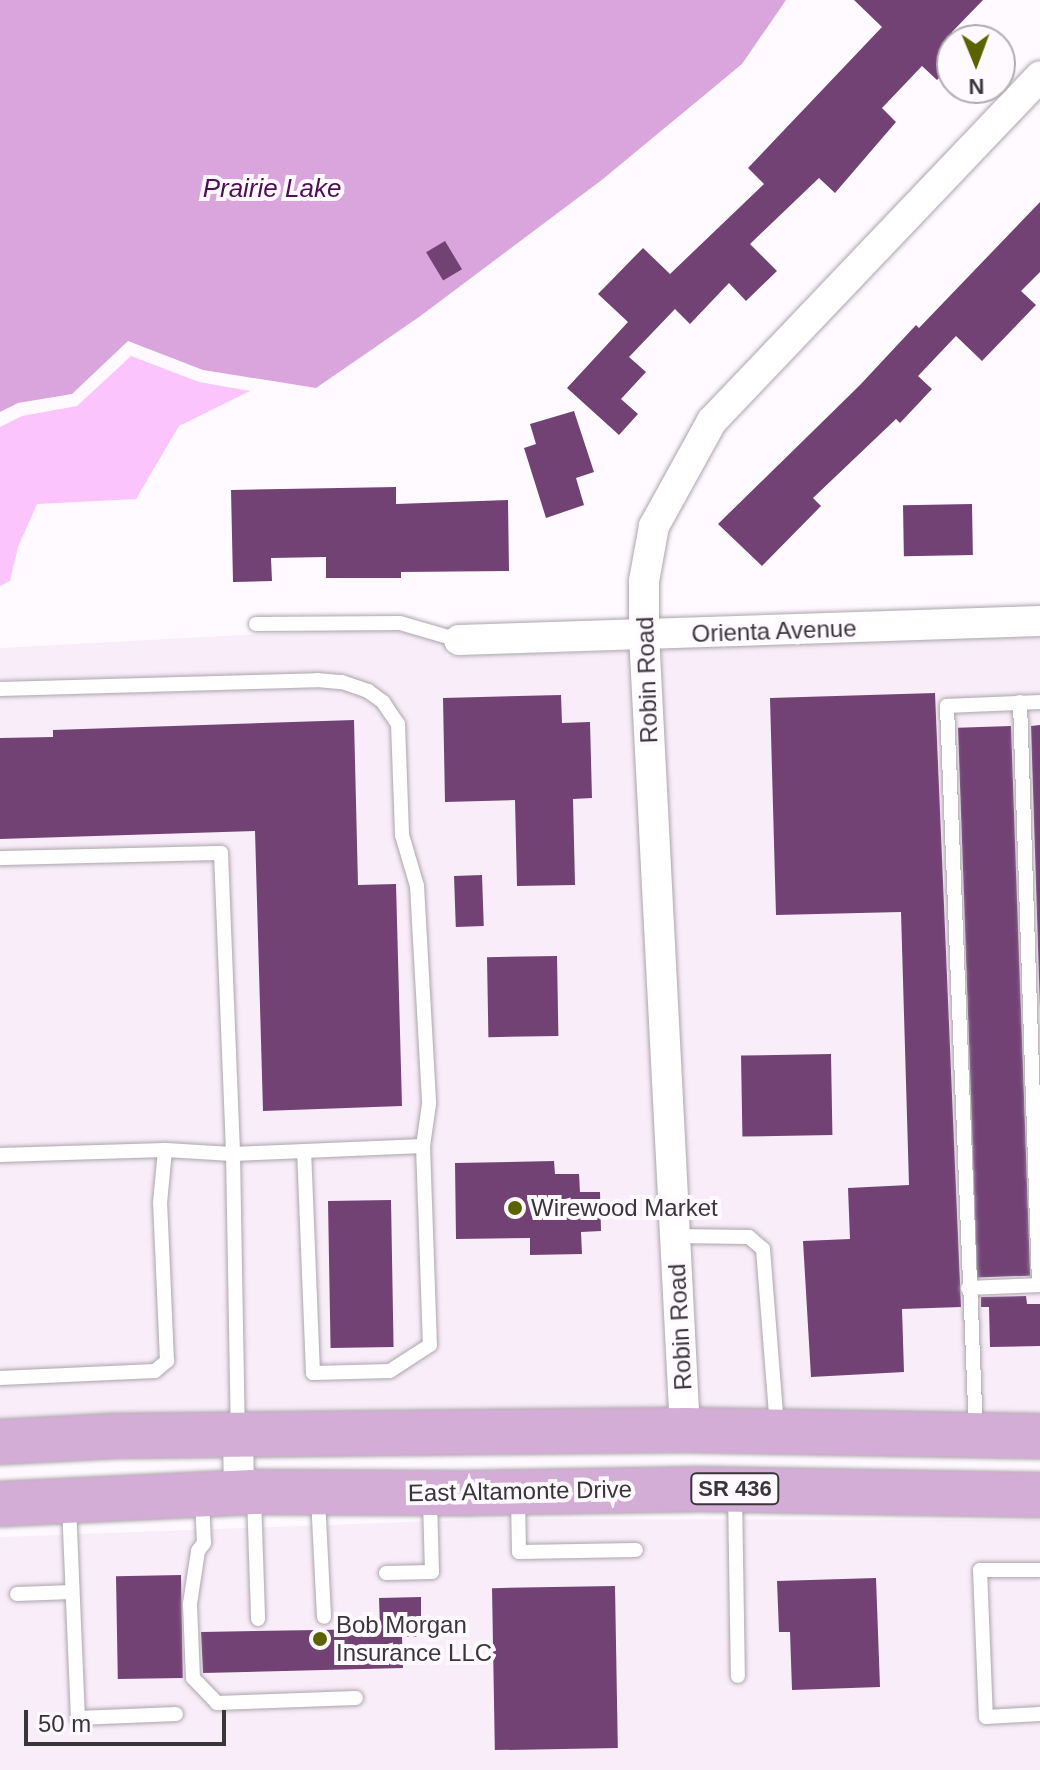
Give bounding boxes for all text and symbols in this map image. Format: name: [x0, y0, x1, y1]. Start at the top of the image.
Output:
north arrow: [936, 24, 1016, 104]
text: N: [968, 74, 985, 99]
water label: Prairie Lake: [203, 173, 341, 205]
street label: Orienta Avenue: [690, 614, 858, 648]
street label: Robin Road: [630, 616, 664, 744]
place label: Wirewood Market: [531, 1194, 718, 1222]
marker: Wirewood Market: [506, 1199, 524, 1217]
street label: Robin Road: [662, 1263, 698, 1391]
road number: SR 436: [689, 1471, 781, 1507]
street label: East Altamonte Drive: [407, 1475, 633, 1507]
place label: Bob Morgan Insurance LLC: [336, 1611, 492, 1667]
marker: Bob Morgan Insurance LLC: [311, 1630, 329, 1648]
scale bar: [28, 1694, 230, 1744]
text: 50 m: [38, 1710, 91, 1737]

